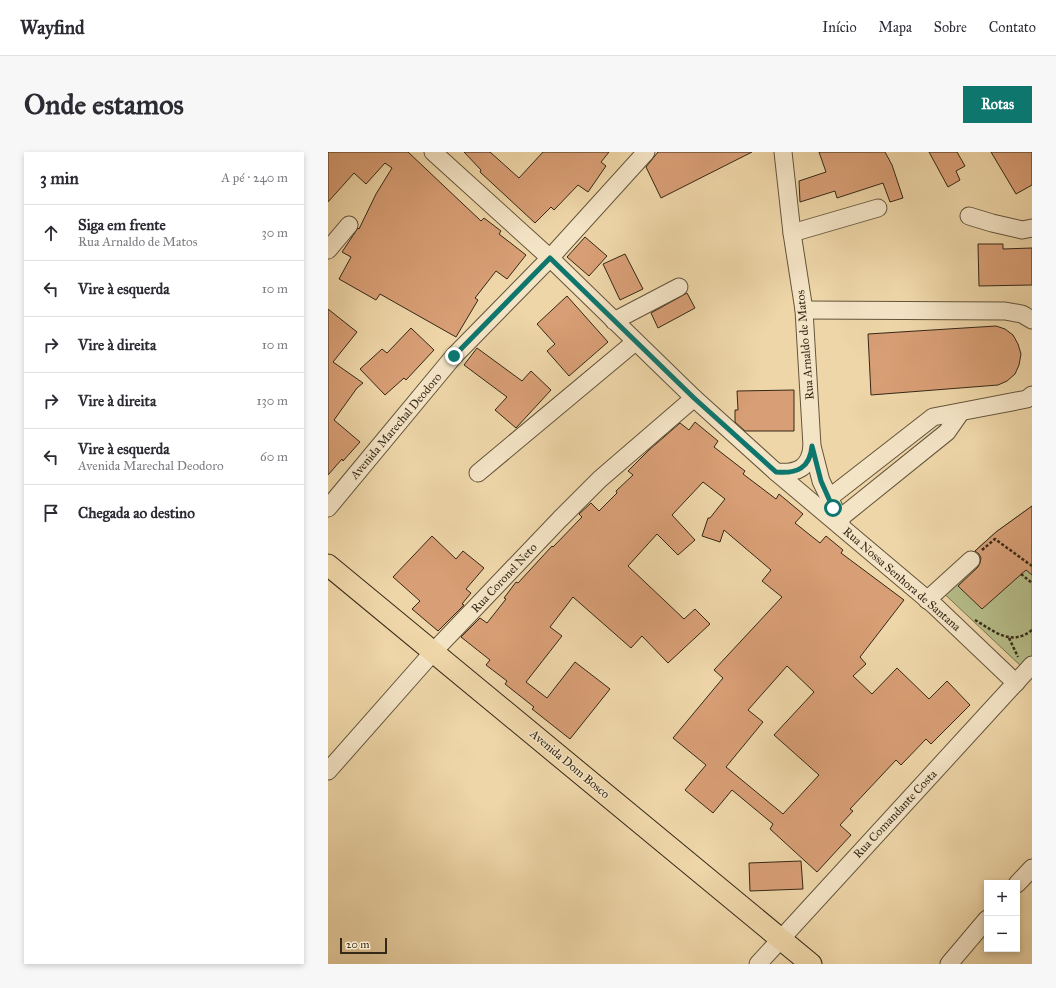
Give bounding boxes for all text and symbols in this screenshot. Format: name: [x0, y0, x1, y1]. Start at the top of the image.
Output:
text: Wayfind: [20, 16, 85, 39]
text: Início: [822, 19, 857, 36]
text: Mapa: [879, 19, 912, 36]
text: Sobre: [934, 19, 967, 36]
text: Contato: [989, 19, 1036, 36]
button: Rotas: [963, 86, 1032, 123]
text: Onde estamos: [24, 87, 184, 122]
text: 3 min: [40, 168, 79, 189]
text: A pé · 240 m: [221, 170, 288, 186]
text: Siga em frente: [78, 216, 166, 234]
icon: ahead: [40, 222, 62, 244]
text: 30 m: [262, 225, 288, 241]
text: Rua Arnaldo de Matos: [78, 234, 197, 250]
icon: left: [40, 278, 62, 300]
text: Vire à esquerda: [78, 280, 170, 298]
text: 10 m: [262, 281, 288, 297]
street label: Rua Arnaldo de Matos: [793, 289, 817, 401]
icon: right: [40, 334, 62, 356]
text: Vire à direita: [78, 336, 156, 354]
text: 10 m: [262, 337, 288, 353]
route end: [445, 347, 463, 365]
street label: Avenida Marechal Deodoro: [347, 370, 445, 483]
icon: right: [40, 390, 62, 412]
text: Vire à direita: [78, 392, 156, 410]
text: 130 m: [256, 393, 288, 409]
text: Vire à esquerda: [78, 440, 170, 458]
icon: left: [40, 446, 62, 468]
text: 60 m: [260, 449, 288, 465]
text: Avenida Marechal Deodoro: [78, 458, 224, 474]
route start: [824, 499, 842, 517]
icon: arrive: [40, 502, 62, 524]
text: Chegada ao destino: [78, 504, 195, 522]
street label: Rua Nossa Senhora de Santana: [840, 524, 964, 634]
street label: Rua Coronel Neto: [468, 540, 540, 616]
street label: Avenida Dom Bosco: [527, 726, 613, 801]
street label: Rua Comandante Costa: [850, 766, 940, 861]
map controls: [984, 880, 1020, 952]
button: +: [984, 880, 1020, 916]
button: −: [984, 916, 1020, 952]
scale bar: [340, 936, 387, 955]
text: 20 m: [346, 938, 369, 951]

